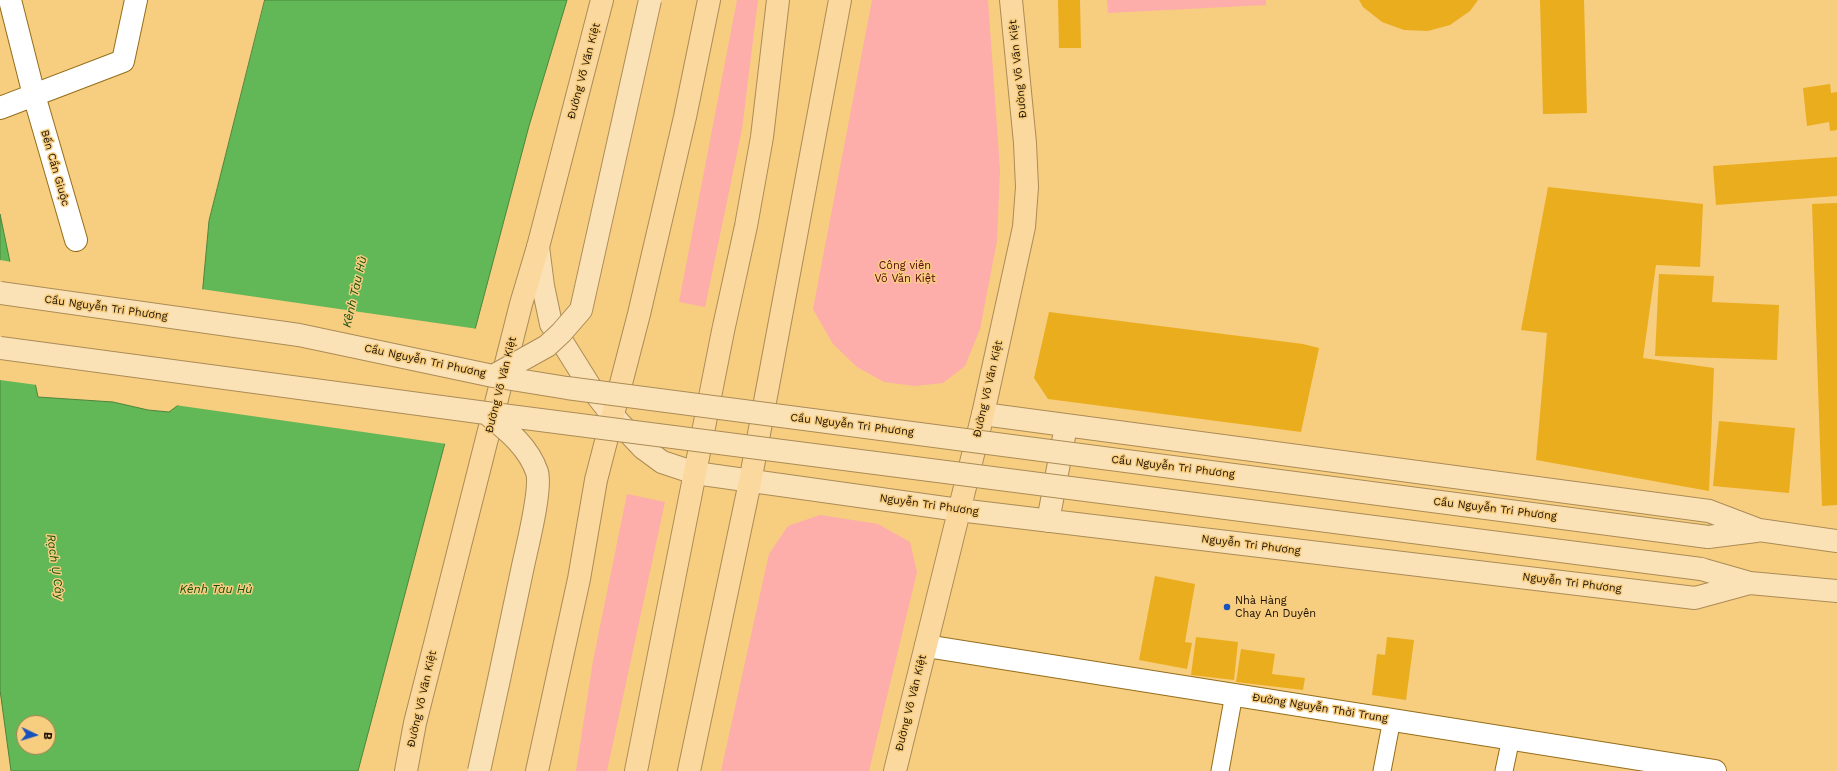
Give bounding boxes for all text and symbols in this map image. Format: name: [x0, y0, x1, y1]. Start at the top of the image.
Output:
street label: Đường Võ Văn Kiệt: [1006, 19, 1030, 119]
street label: Đường Võ Văn Kiệt: [565, 21, 603, 121]
street label: Bến Cần Giuộc: [38, 128, 72, 208]
water label: Kênh Tàu Hủ: [340, 255, 370, 329]
park label: Công viên Võ Văn Kiệt: [874, 259, 936, 285]
street label: Cầu Nguyễn Tri Phương: [44, 293, 168, 323]
street label: Đường Võ Văn Kiệt: [483, 335, 519, 435]
street label: Đường Võ Văn Kiệt: [970, 339, 1006, 439]
street label: Cầu Nguyễn Tri Phương: [363, 342, 487, 380]
street label: Cầu Nguyễn Tri Phương: [790, 411, 914, 439]
street label: Cầu Nguyễn Tri Phương: [1111, 453, 1235, 481]
street label: Nguyễn Tri Phương: [879, 492, 979, 518]
street label: Cầu Nguyễn Tri Phương: [1433, 495, 1557, 523]
street label: Nguyễn Tri Phương: [1201, 532, 1301, 558]
water label: Rạch Ụ Cây: [43, 533, 67, 601]
street label: Nguyễn Tri Phương: [1522, 570, 1622, 596]
water label: Kênh Tàu Hủ: [180, 582, 252, 596]
place label: Nhà Hàng Chay An Duyên: [1235, 594, 1316, 620]
marker: Nhà Hàng Chay An Duyên: [1222, 602, 1232, 612]
street label: Đường Võ Văn Kiệt: [404, 649, 440, 749]
street label: Đường Võ Văn Kiệt: [893, 653, 929, 753]
street label: Đường Nguyễn Thời Trung: [1251, 691, 1389, 725]
north arrow: [16, 715, 56, 755]
text: B: [41, 732, 54, 740]

